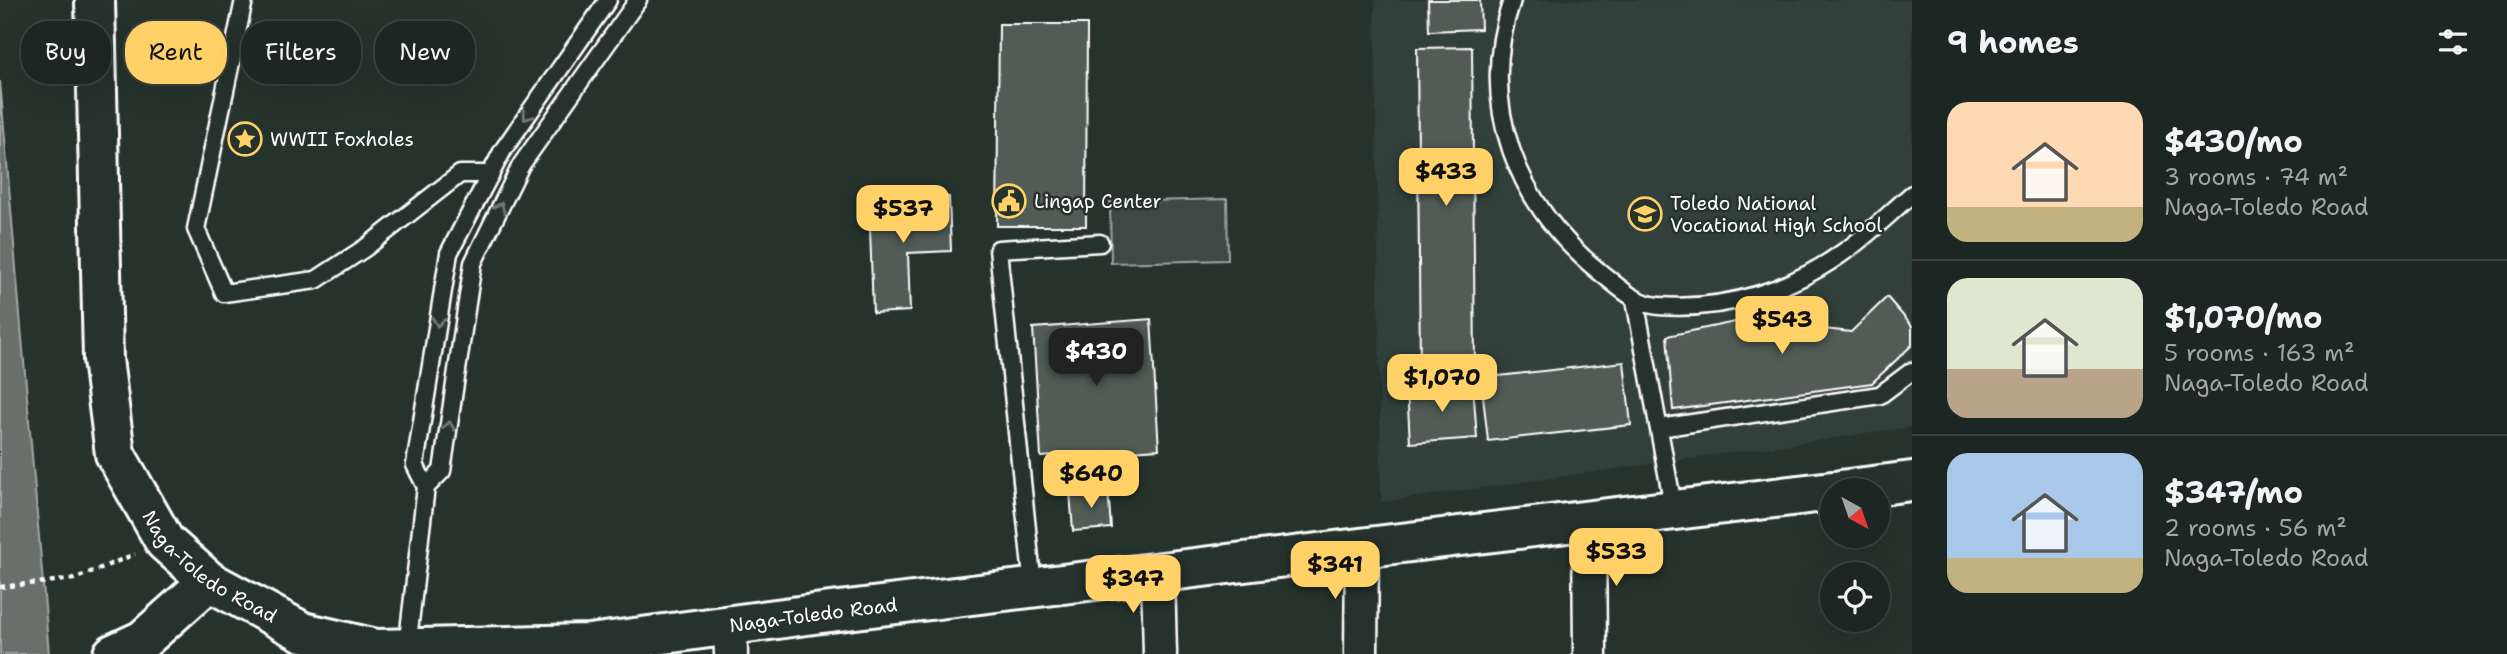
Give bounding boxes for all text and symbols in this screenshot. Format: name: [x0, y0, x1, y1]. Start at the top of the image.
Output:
chip: Buy: [21, 21, 111, 84]
chip: Rent: [125, 21, 227, 84]
chip: Filters: [241, 21, 361, 84]
chip: New: [375, 21, 475, 84]
text: 9 homes: [1947, 22, 2079, 63]
icon: filters: [2434, 23, 2472, 61]
one-way arrow: [523, 108, 535, 121]
place icon: WWII Foxholes: [226, 120, 264, 158]
text: $430/mo: [2164, 121, 2303, 162]
place label: WWII Foxholes: [270, 127, 414, 152]
icon: home: [2003, 130, 2087, 214]
pin: $433: [1405, 148, 1487, 208]
text: $433: [1415, 156, 1477, 186]
text: 3 rooms · 74 m²: [2164, 162, 2348, 192]
public building icon: Lingap Center: [990, 182, 1028, 220]
pin: $537: [862, 186, 944, 245]
place label: Lingap Center: [1034, 189, 1162, 214]
place label: Toledo National Vocational High School: [1670, 191, 1883, 238]
text: Naga-Toledo Road: [2164, 192, 2369, 222]
text: $537: [872, 193, 934, 223]
school or university icon: Toledo National Vocational High School: [1626, 195, 1664, 233]
one-way arrow: [492, 202, 506, 214]
pin: $543: [1741, 296, 1823, 356]
text: $1,070/mo: [2164, 297, 2322, 338]
text: $543: [1751, 304, 1813, 334]
icon: home: [2003, 306, 2087, 390]
one-way arrow: [431, 316, 446, 328]
pin: $430: [1055, 328, 1137, 388]
text: $430: [1065, 336, 1127, 366]
text: 5 rooms · 163 m²: [2164, 338, 2355, 368]
pin: $1,070: [1385, 354, 1499, 414]
text: $1,070: [1403, 362, 1481, 392]
text: Naga-Toledo Road: [2164, 368, 2369, 398]
one-way arrow: [441, 420, 456, 432]
pin: $640: [1050, 450, 1132, 510]
text: $640: [1059, 458, 1123, 488]
text: $347/mo: [2164, 472, 2303, 513]
north arrow: [1820, 478, 1890, 548]
map controls: [1820, 478, 1890, 632]
icon: home: [2003, 481, 2087, 565]
street label: Naga-Toledo Road: [137, 506, 282, 628]
text: 2 rooms · 56 m²: [2164, 513, 2347, 543]
pin: $533: [1575, 528, 1657, 588]
text: $533: [1585, 536, 1647, 566]
pin: $341: [1294, 542, 1376, 601]
text: Naga-Toledo Road: [2164, 543, 2369, 573]
text: $341: [1307, 549, 1363, 579]
pin: $347: [1092, 556, 1174, 615]
button: locate: [1820, 562, 1890, 632]
text: $347: [1102, 563, 1164, 593]
street label: Naga-Toledo Road: [728, 592, 899, 638]

